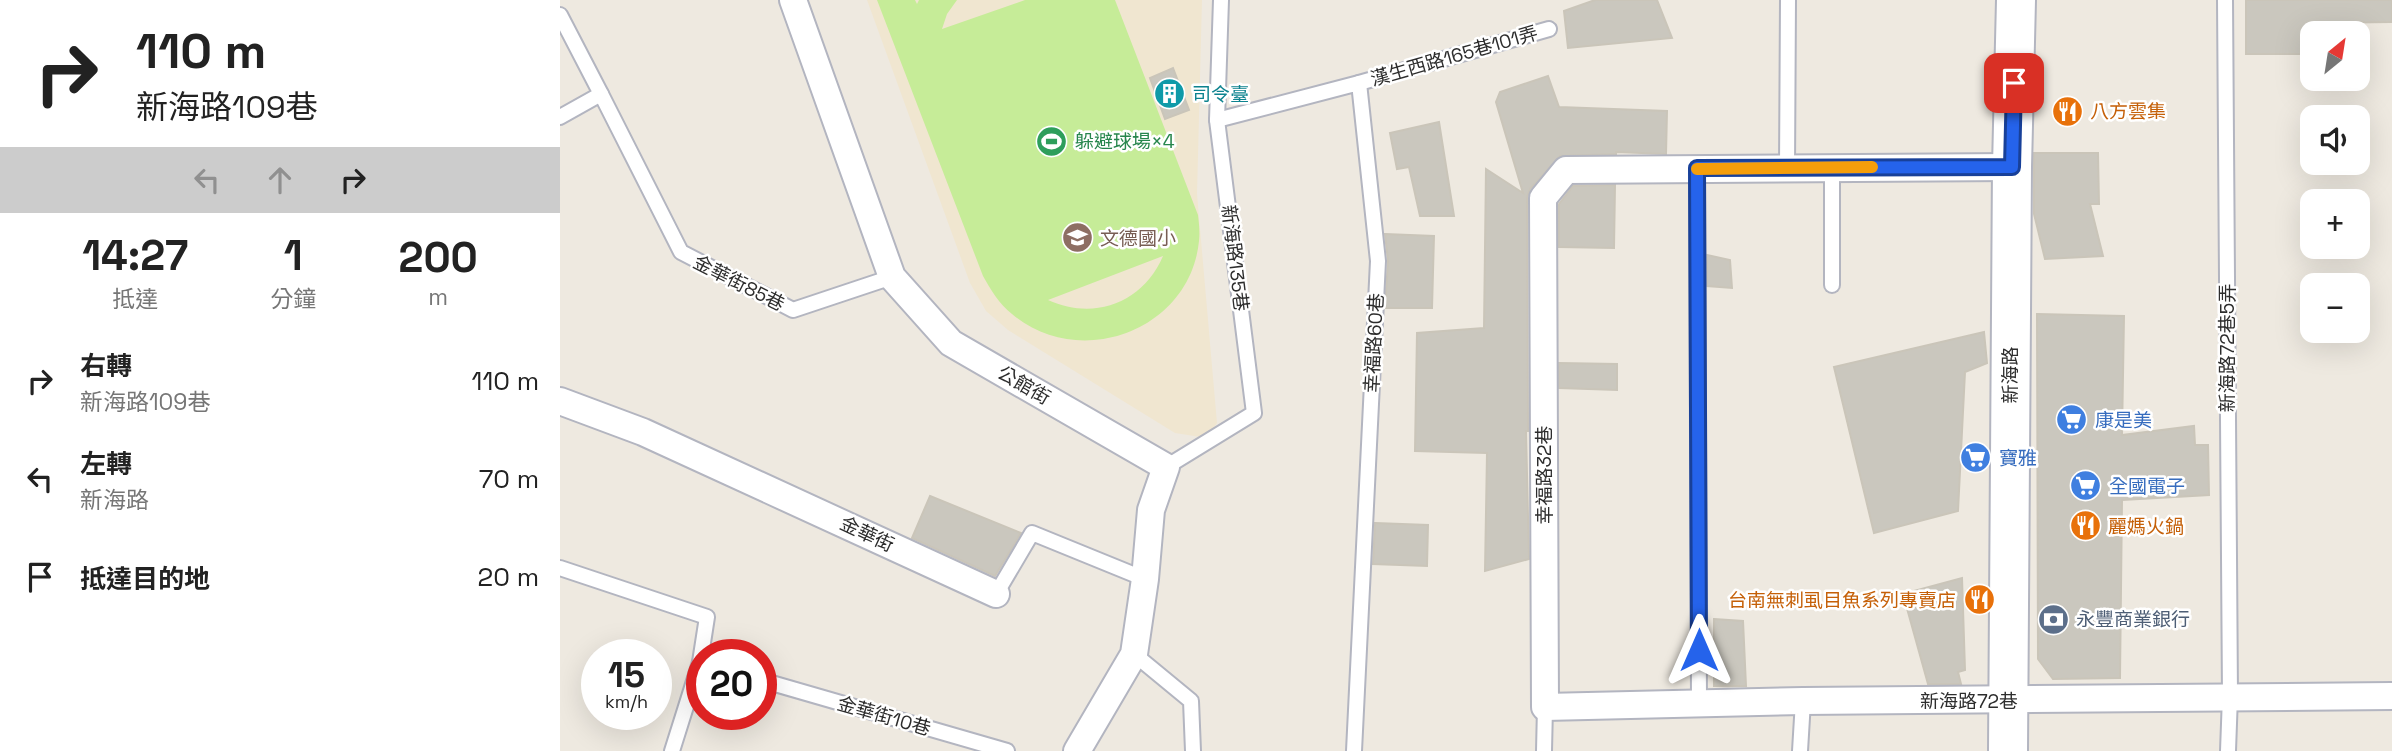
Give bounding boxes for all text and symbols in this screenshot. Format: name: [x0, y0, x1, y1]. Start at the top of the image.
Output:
text: 110 m: [136, 20, 266, 82]
street label: 漢生西路165巷101弄: [1367, 20, 1541, 92]
north arrow: [2300, 21, 2370, 91]
map controls: [2300, 21, 2370, 343]
icon: right: [21, 28, 112, 119]
pin: [1984, 53, 2044, 113]
icon: arrive: [1995, 64, 2033, 102]
building icon: 司令臺: [1152, 77, 1186, 111]
place label: 司令臺: [1192, 82, 1249, 107]
text: 新海路109巷: [136, 87, 317, 127]
restaurant icon: 八方雲集: [2050, 94, 2084, 128]
place label: 八方雲集: [2090, 99, 2166, 124]
button: sound: [2300, 105, 2370, 175]
sports icon: 躲避球場×4: [1035, 124, 1069, 158]
place label: 躲避球場×4: [1075, 129, 1175, 154]
icon: left: [188, 161, 226, 199]
icon: ahead: [261, 161, 299, 199]
icon: right: [334, 161, 372, 199]
button: +: [2300, 189, 2370, 259]
street label: 新海路135巷: [1216, 203, 1254, 313]
school or university icon: 文德國小: [1060, 221, 1094, 255]
place label: 文德國小: [1100, 226, 1176, 251]
text: 14:27: [82, 229, 188, 282]
text: 1: [284, 229, 303, 282]
text: 200: [398, 231, 478, 284]
street label: 金華街85巷: [689, 249, 789, 317]
button: −: [2300, 273, 2370, 343]
text: m: [428, 282, 448, 312]
text: 抵達: [112, 284, 158, 314]
text: 分鐘: [270, 284, 316, 314]
street label: 新海路72巷5弄: [2215, 284, 2240, 412]
street label: 幸福路60巷: [1359, 293, 1389, 393]
street label: 新海路: [1998, 346, 2023, 404]
text: 右轉: [80, 349, 132, 383]
street label: 公館街: [993, 360, 1055, 410]
icon: right: [21, 362, 59, 400]
text: 110 m: [472, 364, 539, 398]
text: 新海路109巷: [80, 387, 210, 417]
supermarket icon: 康是美: [2055, 403, 2089, 437]
place label: 康是美: [2095, 408, 2152, 433]
street label: 幸福路32巷: [1532, 426, 1557, 524]
supermarket icon: 寶雅: [1959, 441, 1993, 475]
place label: 寶雅: [1999, 446, 2037, 471]
text: 左轉: [80, 447, 132, 481]
icon: left: [21, 460, 59, 498]
text: 70 m: [479, 462, 539, 496]
supermarket icon: 全國電子: [2069, 469, 2103, 503]
place label: 全國電子: [2109, 474, 2185, 499]
text: 新海路: [80, 485, 149, 515]
restaurant icon: 麗媽火鍋: [2068, 509, 2102, 543]
street label: 金華街: [836, 511, 898, 557]
place label: 麗媽火鍋: [2108, 514, 2184, 539]
icon: arrive: [21, 558, 59, 596]
text: 20 m: [478, 560, 539, 594]
text: 抵達目的地: [80, 562, 210, 596]
restaurant icon: 台南無刺虱目魚系列專賣店: [1962, 583, 1996, 617]
place label: 台南無刺虱目魚系列專賣店: [1728, 588, 1956, 613]
bank icon: 永豐商業銀行: [2036, 602, 2070, 636]
place label: 永豐商業銀行: [2076, 607, 2190, 632]
position arrow: [1662, 613, 1736, 687]
speed limit sign: 20: [686, 639, 777, 730]
text: 15: [608, 653, 645, 697]
street label: 新海路72巷: [1920, 689, 2018, 714]
text: km/h: [605, 690, 648, 713]
street label: 金華街10巷: [834, 691, 934, 741]

